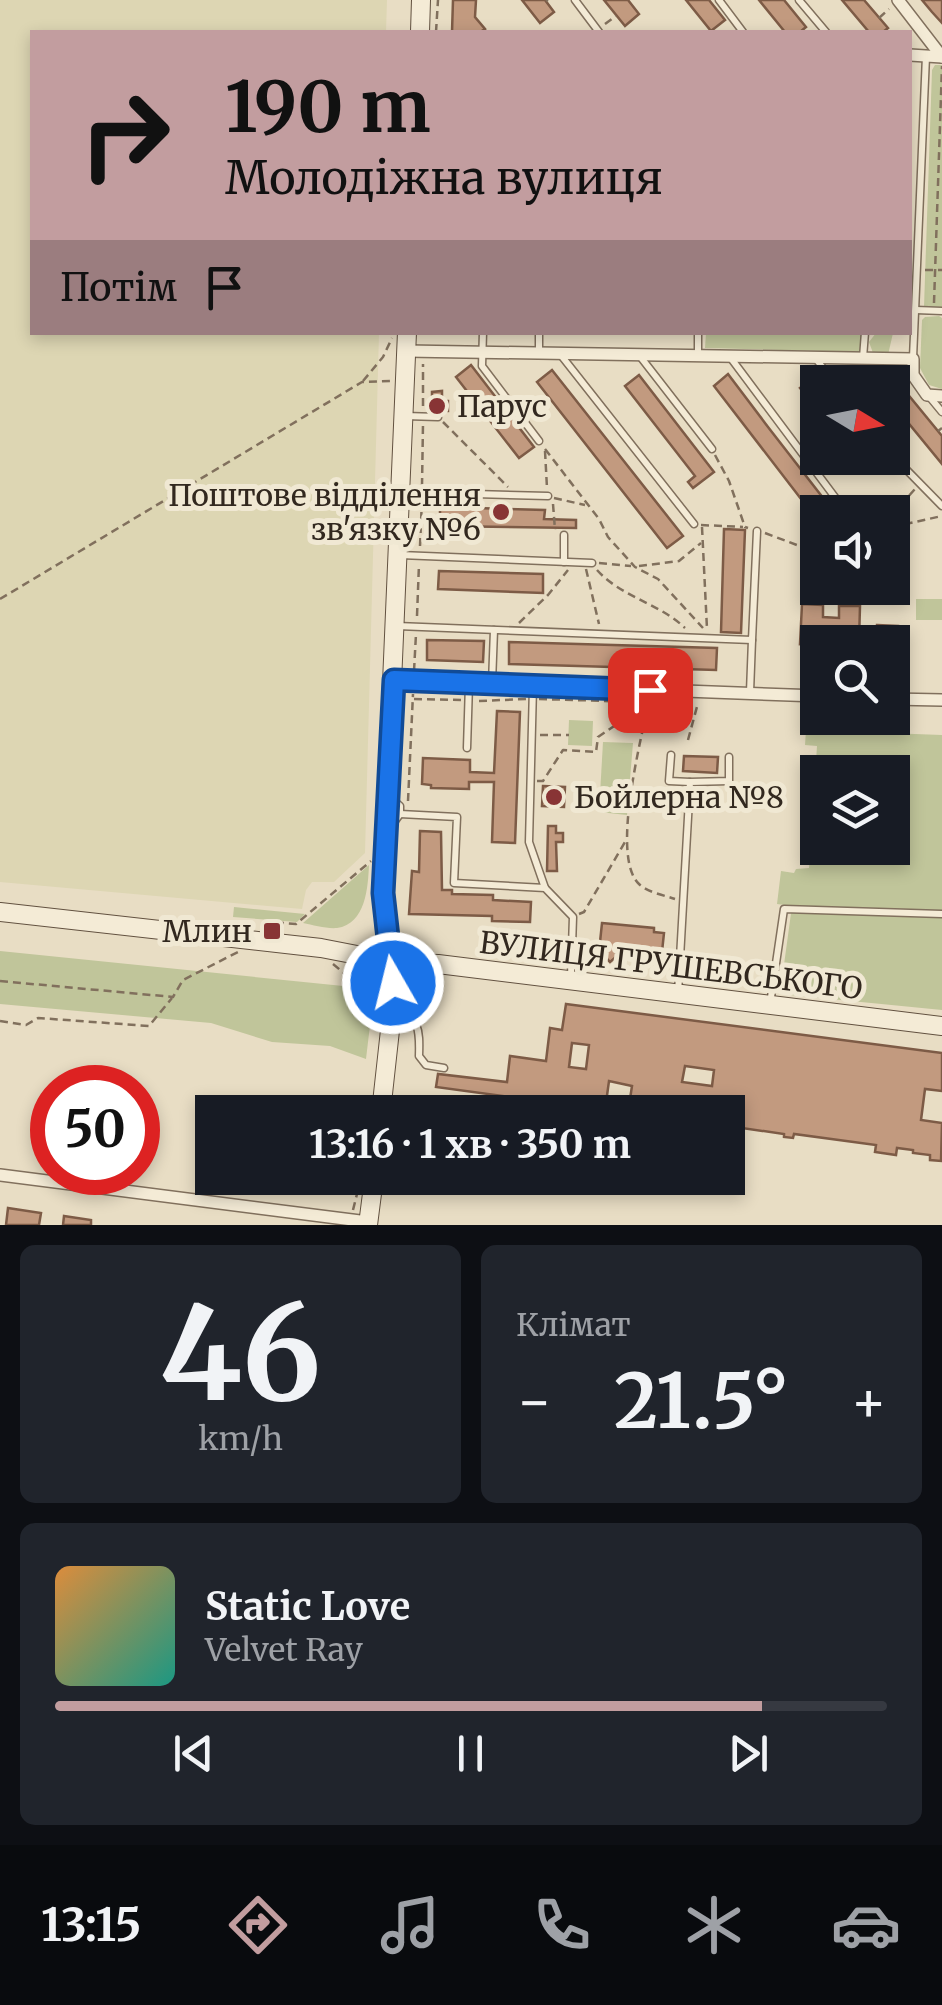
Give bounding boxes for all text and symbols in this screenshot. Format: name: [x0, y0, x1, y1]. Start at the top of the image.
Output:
text: 190 m: [225, 63, 431, 151]
icon: right: [60, 70, 190, 200]
text: Молодіжна вулиця: [225, 150, 663, 206]
icon: arrive: [197, 260, 252, 315]
text: Потім: [60, 264, 177, 311]
north arrow: [800, 365, 910, 475]
map controls: [800, 365, 910, 865]
place label: Парус: [457, 387, 547, 425]
marker: Парус: [426, 395, 448, 417]
place label: Поштове відділення зв'язку №6: [168, 476, 481, 548]
button: sound: [800, 495, 910, 605]
marker: Поштове відділення зв'язку №6: [490, 501, 512, 523]
button: search: [800, 625, 910, 735]
pin: [608, 648, 693, 733]
icon: arrive: [623, 663, 678, 718]
button: layers: [800, 755, 910, 865]
place label: Бойлерна №8: [574, 778, 784, 816]
marker: Бойлерна №8: [543, 786, 565, 808]
place label: Млин: [162, 912, 252, 950]
marker: Млин: [261, 920, 283, 942]
street label: ВУЛИЦЯ ГРУШЕВСЬКОГО: [477, 923, 865, 1007]
position arrow: [341, 931, 445, 1035]
speed limit sign: 50: [30, 1065, 160, 1195]
text: 13:16 · 1 хв · 350 m: [309, 1121, 631, 1168]
text: 46: [160, 1272, 321, 1435]
text: Клімат: [516, 1305, 631, 1345]
text: 21.5°: [614, 1354, 789, 1448]
text: −: [516, 1367, 553, 1436]
text: +: [850, 1367, 887, 1436]
text: km/h: [198, 1419, 283, 1459]
text: Static Love: [205, 1583, 410, 1630]
text: Velvet Ray: [205, 1630, 363, 1670]
icon: previous: [166, 1726, 221, 1781]
icon: pause: [443, 1726, 498, 1781]
icon: next: [721, 1726, 776, 1781]
icon: directions: [223, 1890, 293, 1960]
icon: music: [375, 1890, 445, 1960]
icon: phone: [527, 1890, 597, 1960]
icon: climate: [679, 1890, 749, 1960]
icon: car: [831, 1890, 901, 1960]
text: 13:15: [41, 1897, 141, 1953]

